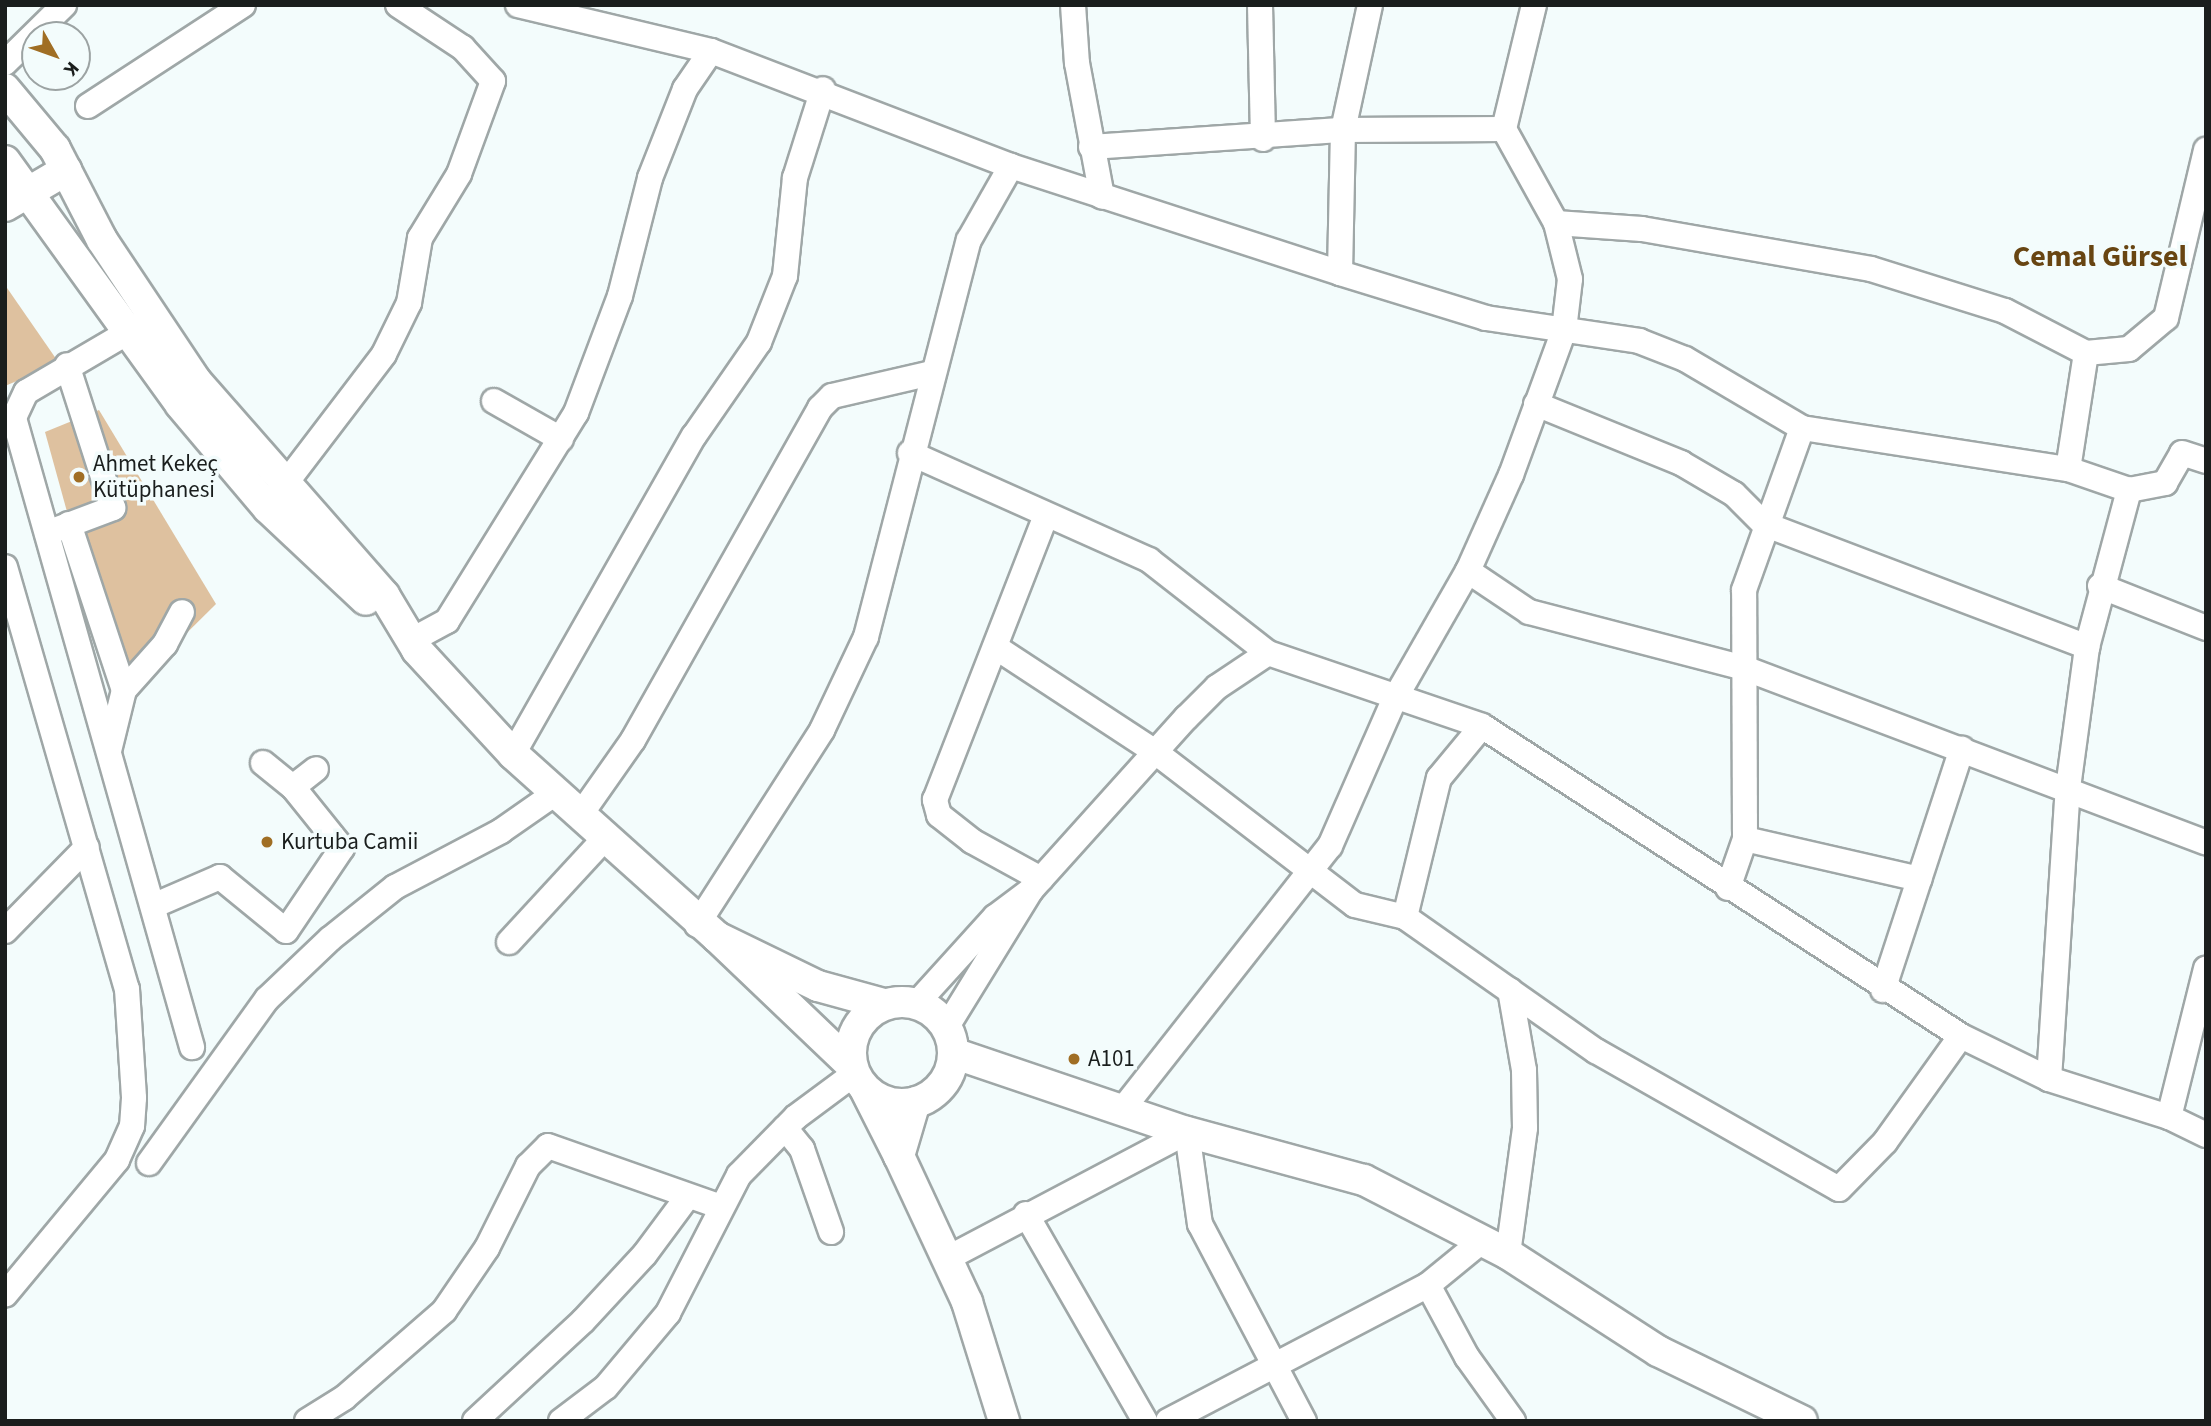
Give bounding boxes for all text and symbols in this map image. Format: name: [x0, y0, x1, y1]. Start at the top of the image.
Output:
north arrow: [21, 21, 91, 91]
text: K: [57, 55, 85, 82]
district label: Cemal Gürsel: [2013, 239, 2187, 275]
place label: Ahmet Kekeç Kütüphanesi: [93, 450, 218, 504]
marker: Ahmet Kekeç Kütüphanesi: [71, 469, 87, 485]
place label: Kurtuba Camii: [281, 828, 418, 856]
marker: Kurtuba Camii: [259, 834, 275, 850]
place label: A101: [1088, 1045, 1135, 1073]
marker: A101: [1066, 1051, 1082, 1067]

